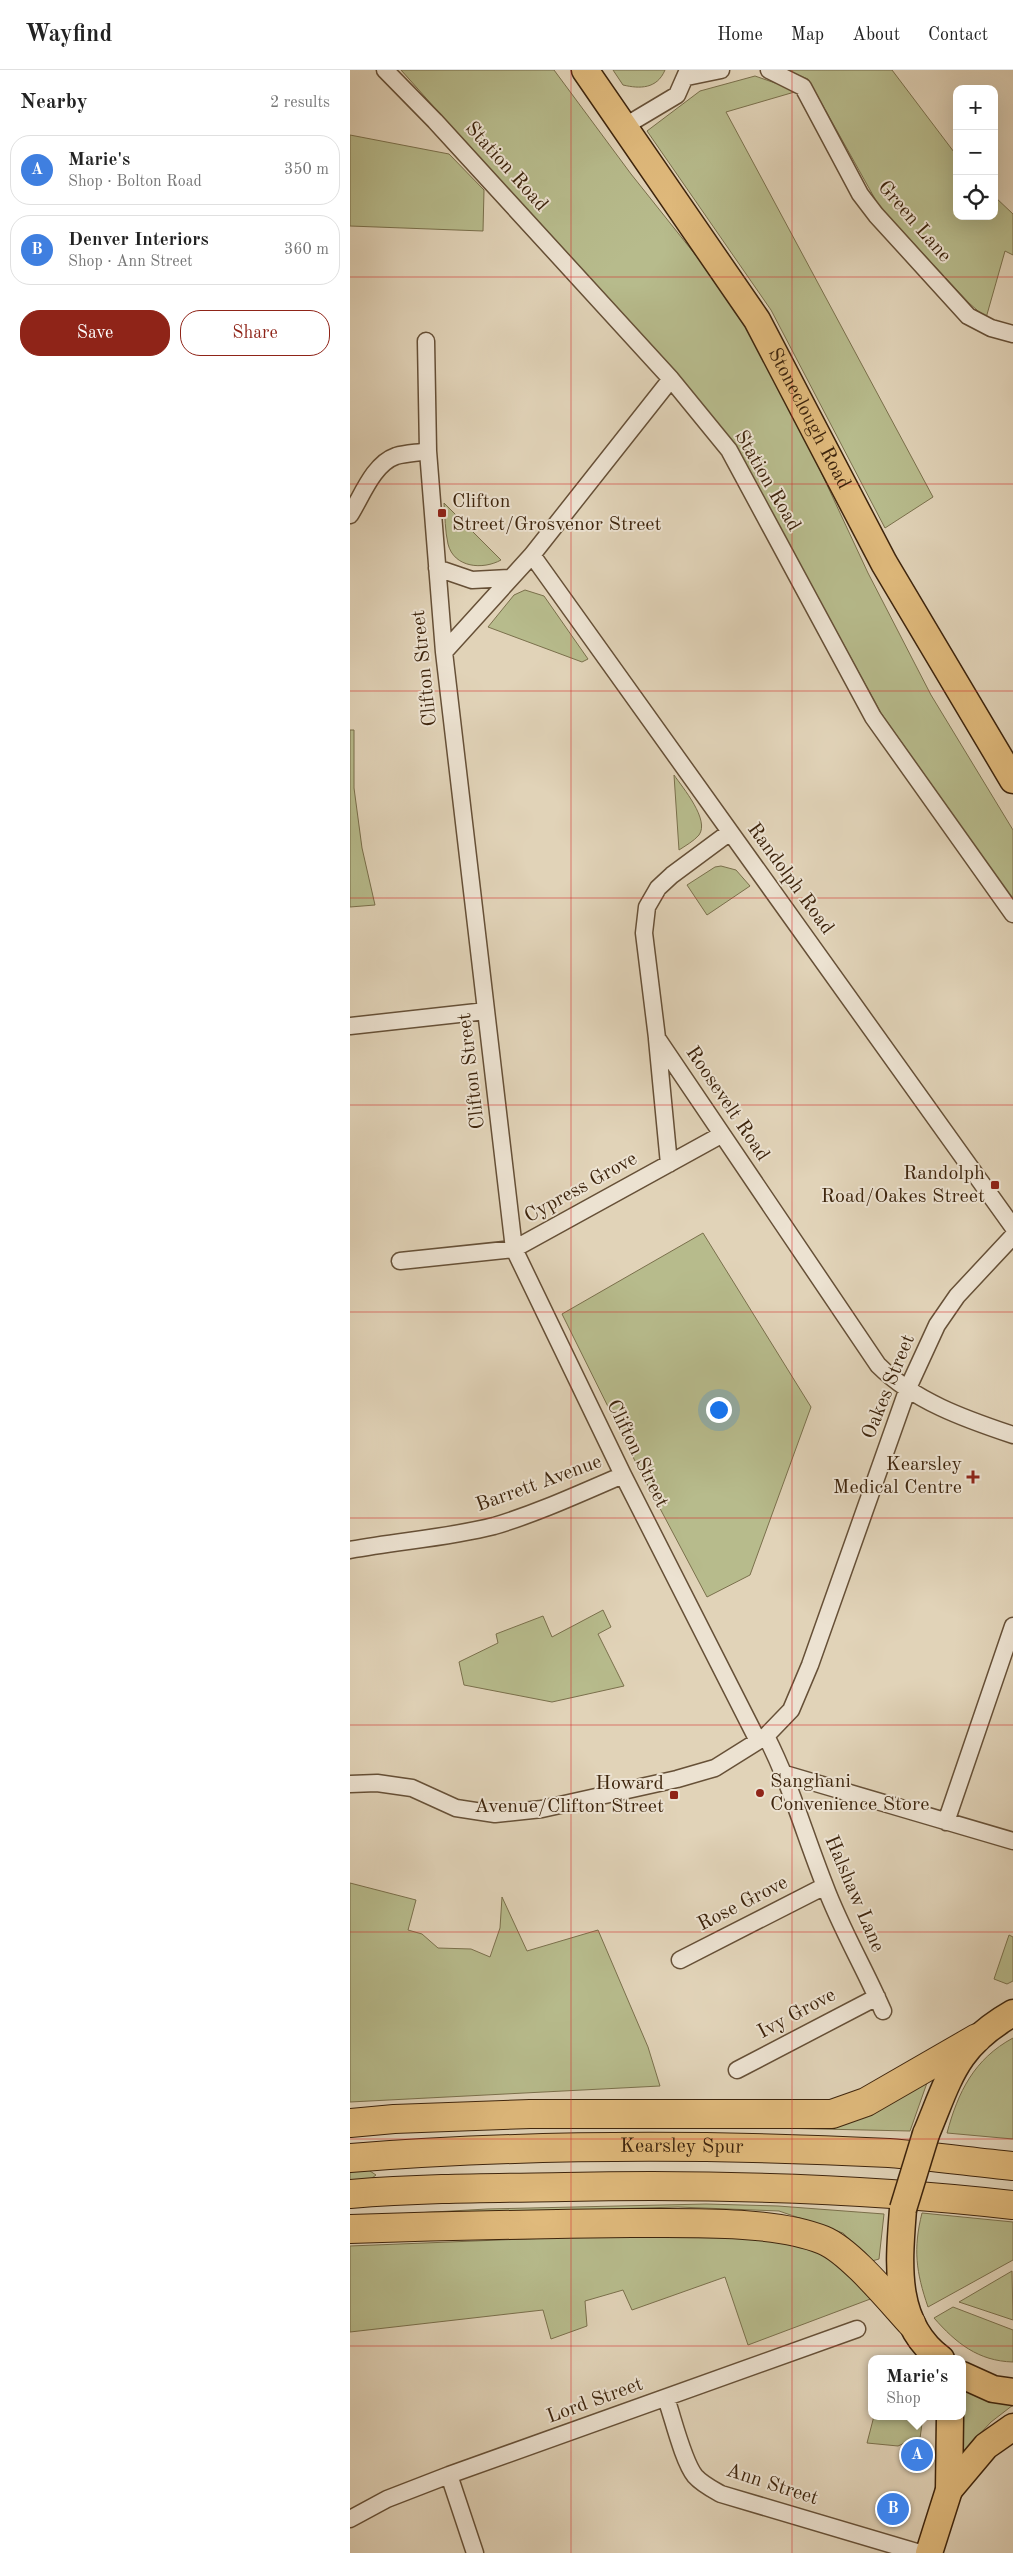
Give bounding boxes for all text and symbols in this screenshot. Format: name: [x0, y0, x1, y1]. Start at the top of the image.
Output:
text: Wayfind: [25, 23, 112, 47]
text: Home: [717, 26, 763, 44]
text: Map: [791, 26, 824, 44]
text: About: [852, 26, 900, 44]
text: Contact: [928, 26, 988, 44]
map controls: [953, 85, 998, 220]
button: +: [953, 85, 998, 130]
text: Nearby: [20, 92, 88, 113]
text: 2 results: [270, 95, 330, 111]
street label: Station Road: [461, 118, 551, 216]
button: −: [953, 130, 998, 175]
text: Marie's: [68, 151, 130, 170]
text: A: [31, 162, 43, 178]
text: 350 m: [284, 162, 329, 178]
text: Shop · Bolton Road: [68, 174, 202, 190]
button: locate: [953, 175, 998, 220]
street label: Green Lane: [873, 177, 955, 267]
text: Denver Interiors: [68, 231, 209, 250]
text: B: [31, 242, 43, 258]
text: 360 m: [284, 242, 329, 258]
text: Shop · Ann Street: [68, 254, 193, 270]
button: Save: [20, 310, 170, 356]
button: Share: [180, 310, 330, 356]
street label: Stoneclough Road: [764, 345, 854, 493]
street label: Station Road: [730, 427, 804, 535]
place label: Clifton Street/Grosvenor Street: [452, 492, 662, 535]
marker: Clifton Street/Grosvenor Street: [436, 507, 448, 519]
street label: Clifton Street: [409, 609, 441, 727]
street label: Randolph Road: [743, 820, 837, 938]
street label: Clifton Street: [455, 1012, 489, 1130]
street label: Roosevelt Road: [681, 1043, 773, 1165]
street label: Cypress Grove: [521, 1149, 641, 1227]
place label: Randolph Road/Oakes Street: [821, 1164, 985, 1207]
marker: Randolph Road/Oakes Street: [989, 1179, 1001, 1191]
street label: Oakes Street: [859, 1332, 919, 1442]
street label: Clifton Street: [602, 1397, 672, 1511]
your location: [706, 1397, 732, 1423]
street label: Barrett Avenue: [473, 1452, 605, 1516]
place label: Kearsley Medical Centre: [833, 1455, 962, 1498]
marker: Kearsley Medical Centre: [966, 1470, 980, 1484]
place label: Sanghani Convenience Store: [770, 1772, 929, 1815]
place label: Howard Avenue/Clifton Street: [474, 1774, 664, 1817]
marker: Sanghani Convenience Store: [754, 1787, 766, 1799]
marker: Howard Avenue/Clifton Street: [668, 1789, 680, 1801]
street label: Halshaw Lane: [820, 1833, 888, 1955]
street label: Rose Grove: [695, 1873, 791, 1935]
street label: Ivy Grove: [755, 1985, 839, 2043]
street label: Kearsley Spur: [620, 2137, 744, 2158]
popup: [868, 2355, 966, 2420]
text: Marie's: [886, 2368, 948, 2387]
street label: Lord Street: [544, 2374, 646, 2428]
text: Shop: [886, 2391, 921, 2407]
pin: A: [901, 2436, 933, 2474]
street label: Ann Street: [724, 2461, 820, 2509]
pin: B: [877, 2490, 909, 2528]

